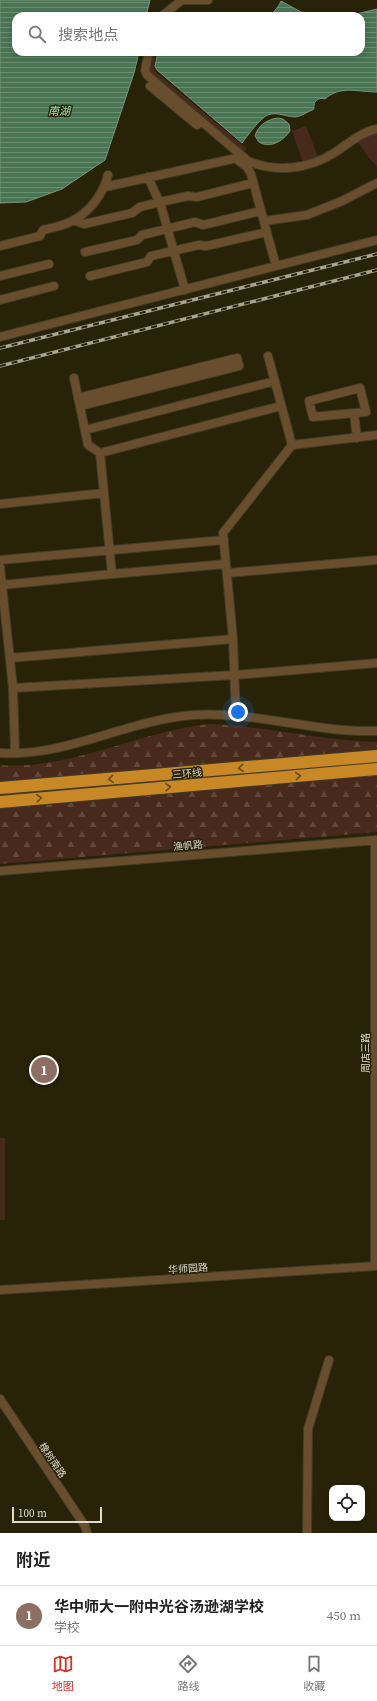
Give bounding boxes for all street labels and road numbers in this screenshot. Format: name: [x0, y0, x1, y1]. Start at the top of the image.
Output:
street label: 三环线: [172, 766, 203, 781]
street label: 渔帆路: [173, 838, 204, 853]
street label: 周店三路: [359, 1033, 372, 1073]
street label: 华师园路: [168, 1261, 208, 1276]
street label: 橡树南路: [36, 1440, 69, 1480]

